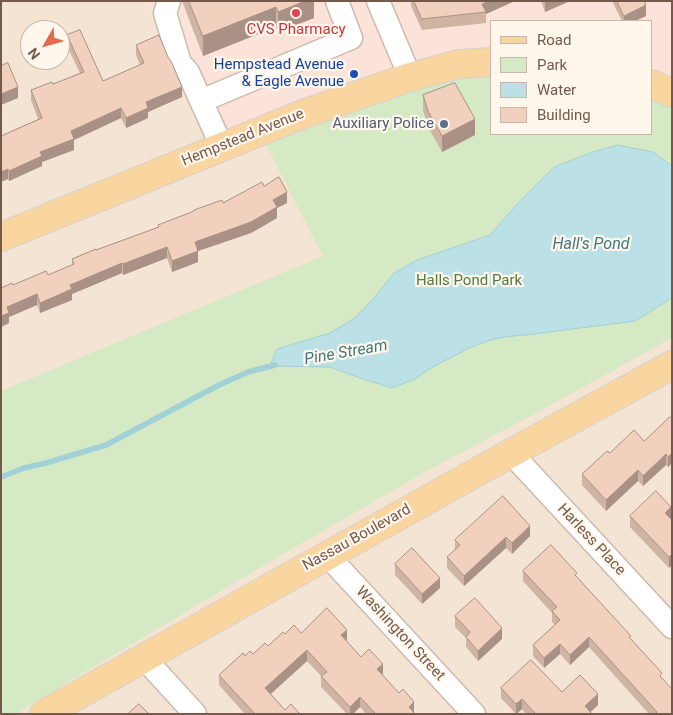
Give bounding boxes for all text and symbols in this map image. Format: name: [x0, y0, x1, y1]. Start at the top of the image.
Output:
marker: CVS Pharmacy: [290, 7, 302, 19]
north arrow: [20, 20, 70, 70]
legend: [490, 20, 653, 135]
place label: CVS Pharmacy: [246, 21, 346, 39]
text: Road: [537, 31, 571, 49]
text: N: [25, 45, 43, 62]
place label: Hempstead Avenue & Eagle Avenue: [214, 56, 344, 91]
text: Park: [537, 56, 567, 74]
marker: Hempstead Avenue & Eagle Avenue: [348, 68, 360, 80]
text: Water: [537, 81, 576, 99]
street label: Hempstead Avenue: [179, 105, 307, 171]
text: Building: [537, 106, 591, 124]
place label: Auxiliary Police: [332, 115, 434, 133]
marker: Auxiliary Police: [438, 118, 450, 130]
water label: Hall's Pond: [553, 235, 629, 255]
park label: Halls Pond Park: [416, 272, 522, 290]
water label: Pine Stream: [303, 336, 389, 370]
street label: Harless Place: [553, 500, 629, 580]
street label: Nassau Boulevard: [300, 501, 414, 575]
street label: Washington Street: [352, 583, 448, 685]

